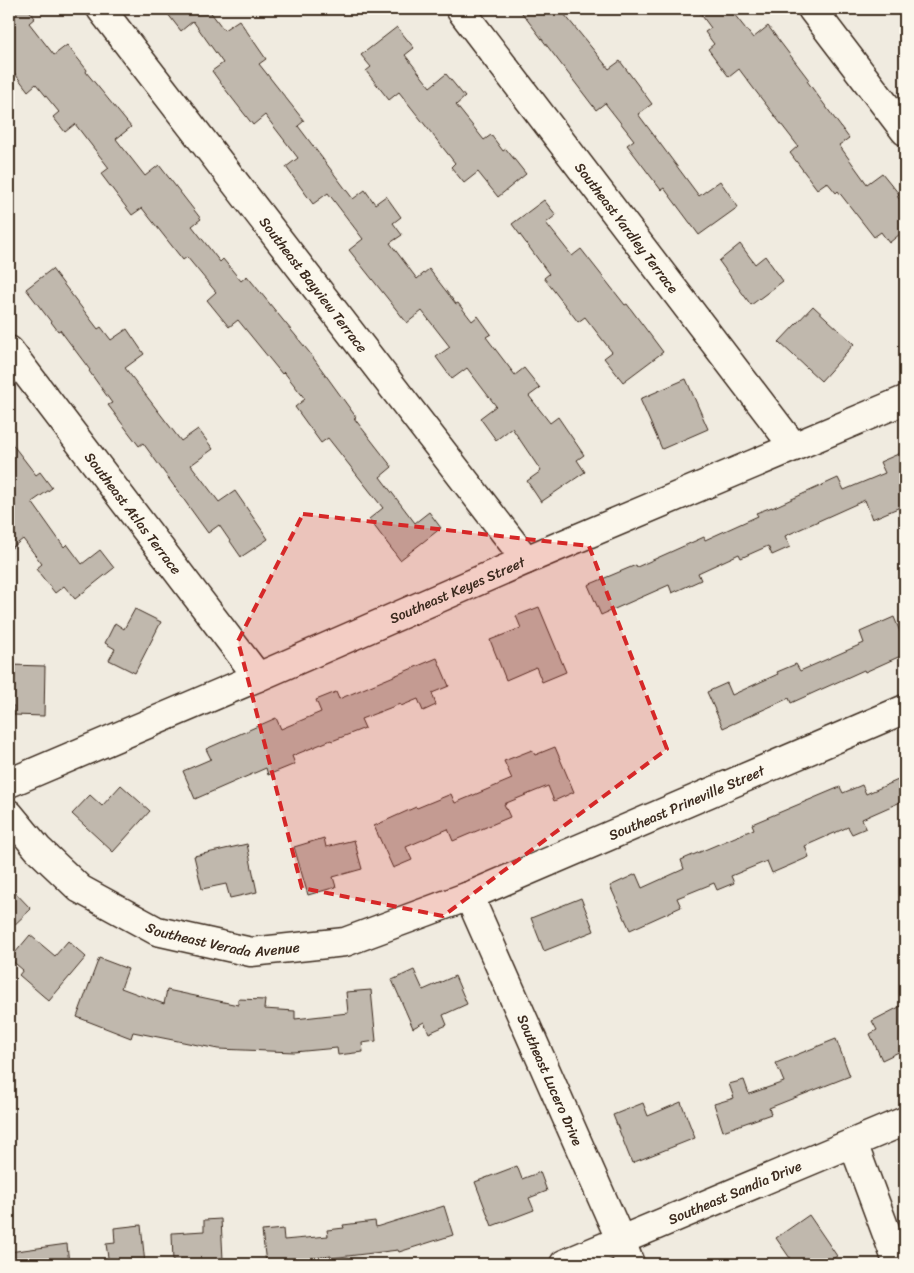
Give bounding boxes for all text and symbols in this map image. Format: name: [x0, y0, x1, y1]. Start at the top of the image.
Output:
street label: Southeast Yardley Terrace: [568, 157, 685, 299]
street label: Southeast Bayview Terrace: [252, 211, 374, 359]
street label: Southeast Atlas Terrace: [78, 447, 188, 580]
street label: Southeast Keyes Street: [385, 549, 531, 631]
street label: Southeast Prineville Street: [605, 758, 770, 848]
street label: Southeast Verada Avenue: [141, 915, 301, 965]
street label: Southeast Lucero Drive: [510, 1010, 590, 1150]
street label: Southeast Sandia Drive: [664, 1154, 806, 1232]

